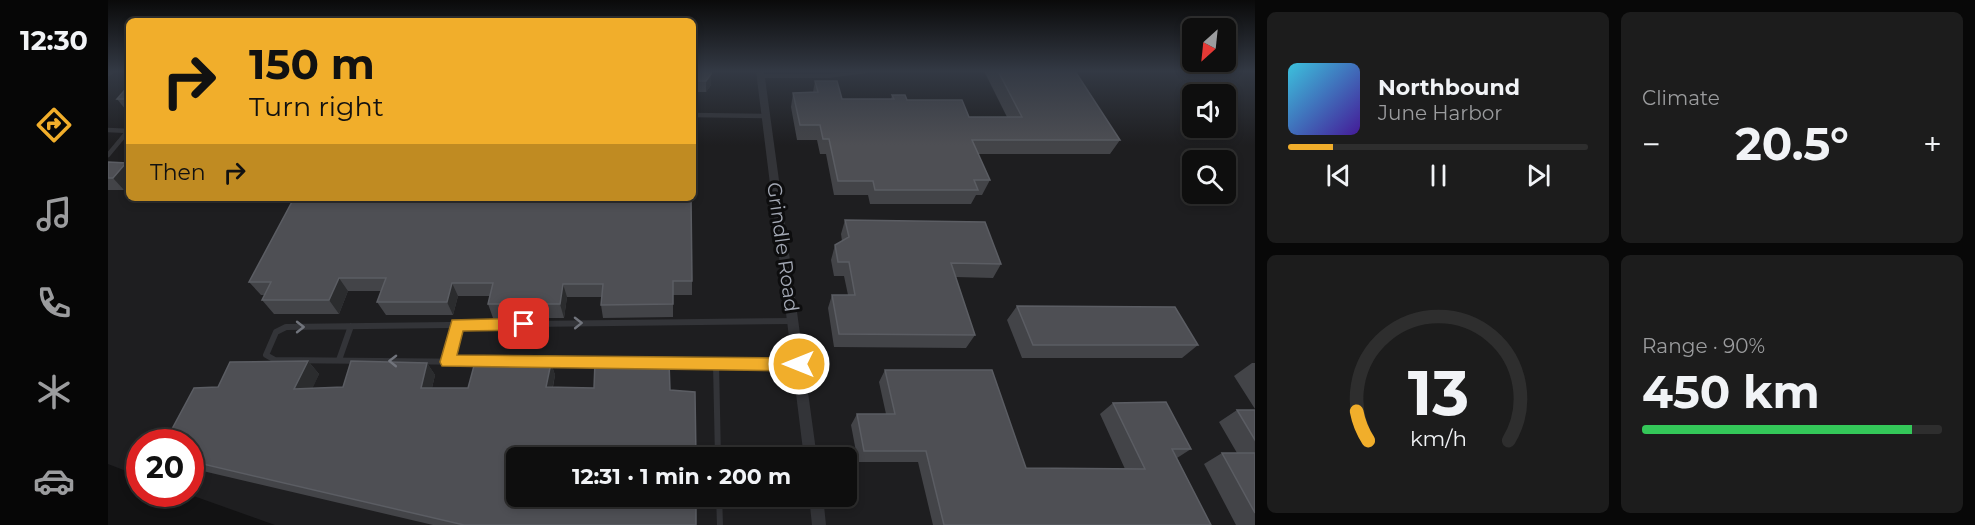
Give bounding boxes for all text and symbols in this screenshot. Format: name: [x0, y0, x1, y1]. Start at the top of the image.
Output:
north arrow: [1182, 18, 1236, 72]
map controls: [1182, 18, 1236, 204]
text: 12:30: [20, 24, 88, 57]
text: 150 m: [249, 38, 375, 90]
icon: right: [150, 42, 228, 120]
text: Northbound: [1378, 74, 1520, 101]
button: sound: [1182, 84, 1236, 138]
text: Climate: [1642, 86, 1720, 110]
text: Turn right: [249, 90, 384, 123]
text: June Harbor: [1378, 101, 1502, 125]
icon: directions: [33, 104, 75, 146]
text: 20.5°: [1735, 116, 1849, 171]
text: −: [1642, 124, 1661, 164]
text: +: [1923, 124, 1942, 164]
button: search: [1182, 150, 1236, 204]
icon: right: [218, 156, 251, 189]
text: Then: [150, 159, 206, 186]
icon: previous: [1322, 159, 1355, 192]
icon: pause: [1422, 159, 1455, 192]
icon: next: [1522, 159, 1555, 192]
street label: Grindle Road: [762, 181, 804, 313]
icon: music: [33, 193, 75, 235]
icon: phone: [33, 282, 75, 324]
pin: [498, 298, 549, 349]
icon: arrive: [507, 307, 540, 340]
one-way arrow: [574, 317, 583, 329]
one-way arrow: [295, 320, 304, 333]
position arrow: [767, 332, 831, 396]
text: Range · 90%: [1642, 334, 1765, 358]
one-way arrow: [389, 355, 398, 367]
text: 13: [1407, 355, 1469, 431]
text: 450 km: [1642, 364, 1820, 419]
icon: climate: [33, 371, 75, 413]
text: km/h: [1409, 425, 1467, 451]
speed limit sign: 20: [126, 429, 204, 507]
icon: car: [33, 460, 75, 502]
text: 12:31 · 1 min · 200 m: [572, 463, 791, 490]

